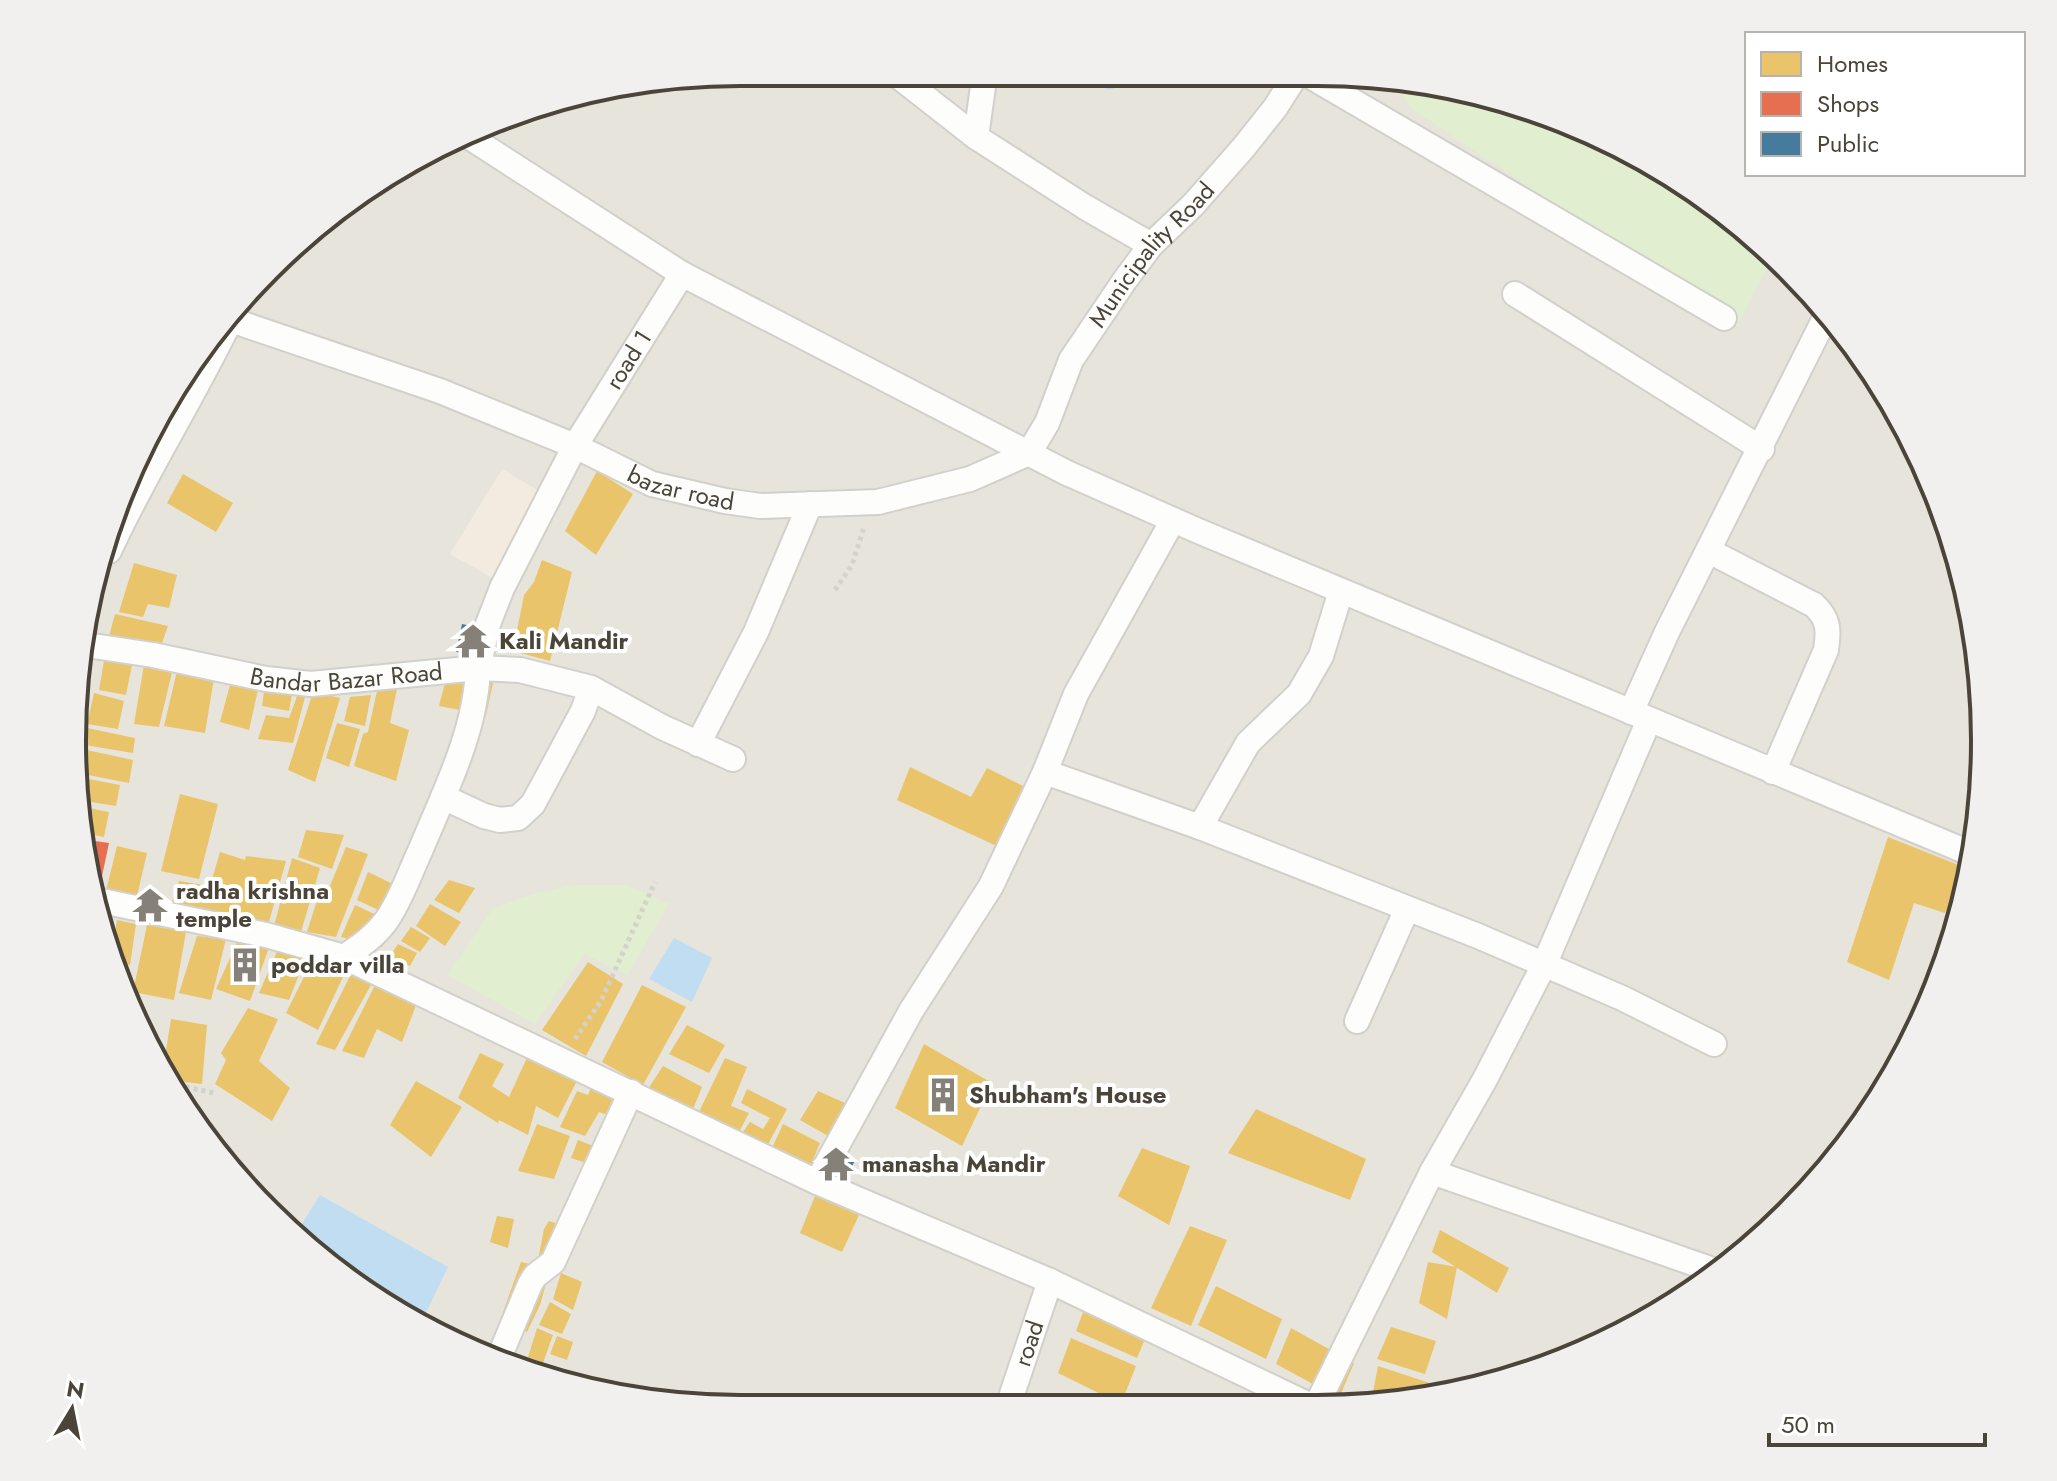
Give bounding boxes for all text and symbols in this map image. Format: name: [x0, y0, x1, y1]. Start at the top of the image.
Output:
legend: [1745, 32, 2025, 176]
text: Homes: [1817, 46, 1888, 81]
text: Shops: [1817, 86, 1879, 121]
text: Public: [1817, 126, 1879, 161]
street label: Municipality Road: [1080, 174, 1223, 334]
street label: road 1: [596, 323, 660, 396]
street label: bazar road: [622, 457, 736, 519]
temple icon: Kali Mandir: [454, 622, 492, 660]
place label: Kali Mandir: [499, 623, 629, 658]
street label: Bandar Bazar Road: [247, 654, 444, 701]
place label: radha krishna temple: [176, 873, 329, 936]
temple icon: radha krishna temple: [131, 886, 169, 924]
building icon: poddar villa: [226, 946, 264, 984]
place label: poddar villa: [271, 947, 405, 982]
building icon: Shubham's House: [924, 1076, 962, 1114]
place label: Shubham's House: [969, 1077, 1166, 1112]
temple icon: manasha Mandir: [817, 1145, 855, 1183]
place label: manasha Mandir: [862, 1146, 1046, 1181]
street label: road: [1005, 1316, 1052, 1371]
north arrow: [32, 1369, 112, 1449]
text: N: [64, 1372, 87, 1407]
scale bar: [1769, 1397, 1985, 1447]
text: 50 m: [1781, 1407, 1835, 1442]

